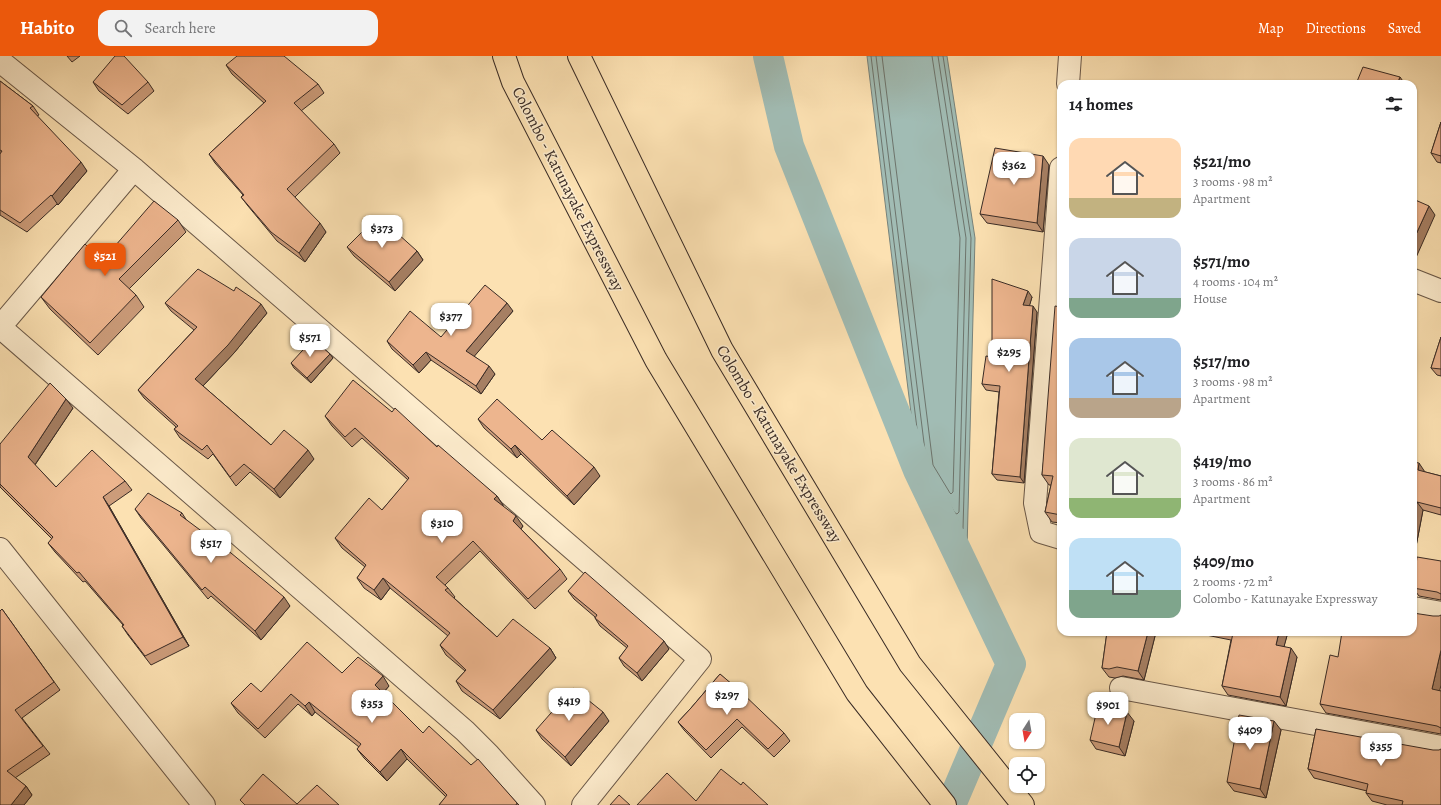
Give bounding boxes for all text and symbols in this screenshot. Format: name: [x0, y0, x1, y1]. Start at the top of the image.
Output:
search box: [98, 10, 378, 46]
text: Habito: [20, 15, 74, 41]
icon: search: [112, 17, 134, 39]
text: Search here: [144, 18, 216, 38]
text: Map: [1258, 19, 1284, 38]
text: Directions: [1306, 19, 1366, 38]
text: Saved: [1388, 19, 1421, 38]
street label: Colombo - Katunayake Expressway: [507, 83, 630, 296]
text: 14 homes: [1069, 93, 1133, 116]
icon: filters: [1383, 93, 1405, 115]
text: $521/mo: [1193, 150, 1251, 173]
pin: $362: [990, 152, 1038, 186]
icon: home: [1101, 154, 1149, 202]
text: $362: [1002, 156, 1026, 173]
text: 3 rooms · 98 m²: [1193, 173, 1272, 190]
text: Apartment: [1193, 190, 1251, 207]
pin: $373: [358, 215, 406, 249]
text: $373: [371, 219, 393, 236]
pin: $521: [81, 243, 129, 277]
text: $521: [94, 247, 116, 264]
text: $571/mo: [1193, 250, 1250, 273]
icon: home: [1101, 254, 1149, 302]
text: 4 rooms · 104 m²: [1193, 273, 1278, 290]
text: House: [1193, 290, 1227, 307]
pin: $377: [427, 303, 475, 337]
text: $377: [440, 307, 462, 324]
pin: $571: [286, 324, 334, 358]
text: $571: [299, 328, 321, 345]
pin: $295: [985, 339, 1033, 373]
street label: Colombo - Katunayake Expressway: [711, 341, 847, 548]
text: $295: [997, 343, 1021, 360]
text: $517/mo: [1193, 350, 1250, 373]
icon: home: [1101, 354, 1149, 402]
text: 3 rooms · 98 m²: [1193, 373, 1272, 390]
text: Apartment: [1193, 390, 1251, 407]
text: $419/mo: [1193, 450, 1251, 473]
icon: home: [1101, 454, 1149, 502]
text: 3 rooms · 86 m²: [1193, 473, 1273, 490]
text: Apartment: [1193, 490, 1251, 507]
pin: $310: [418, 510, 466, 544]
text: $310: [431, 514, 453, 531]
pin: $517: [187, 530, 235, 564]
text: $517: [200, 534, 222, 551]
text: $409/mo: [1193, 550, 1254, 573]
icon: home: [1101, 554, 1149, 602]
text: 2 rooms · 72 m²: [1193, 573, 1273, 590]
text: Colombo - Katunayake Expressway: [1193, 590, 1377, 607]
pin: $297: [703, 682, 751, 716]
text: $297: [715, 686, 739, 703]
pin: $419: [545, 688, 593, 722]
pin: $353: [348, 690, 396, 724]
text: $419: [558, 692, 580, 709]
pin: $901: [1084, 692, 1132, 726]
text: $353: [361, 694, 383, 711]
text: $901: [1096, 696, 1120, 713]
north arrow: [1009, 713, 1045, 749]
map controls: [1009, 713, 1045, 793]
pin: $409: [1226, 717, 1274, 751]
text: $409: [1238, 721, 1262, 738]
pin: $355: [1357, 733, 1405, 767]
text: $355: [1370, 737, 1392, 754]
button: locate: [1009, 757, 1045, 793]

